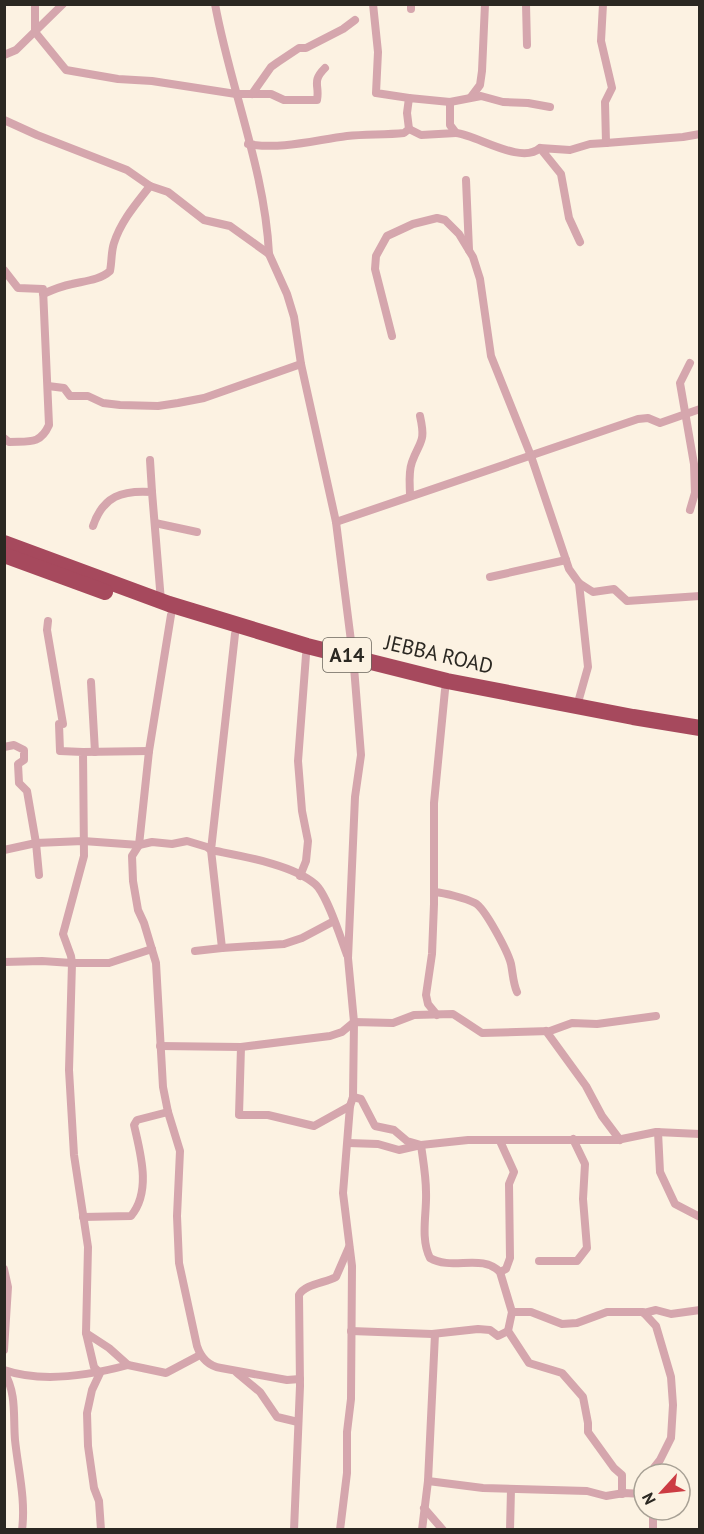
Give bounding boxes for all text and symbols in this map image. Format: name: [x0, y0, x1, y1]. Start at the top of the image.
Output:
street label: JEBBA ROAD: [381, 628, 496, 680]
road number: A14: [323, 638, 371, 672]
north arrow: [632, 1462, 692, 1522]
text: N: [637, 1490, 660, 1508]

